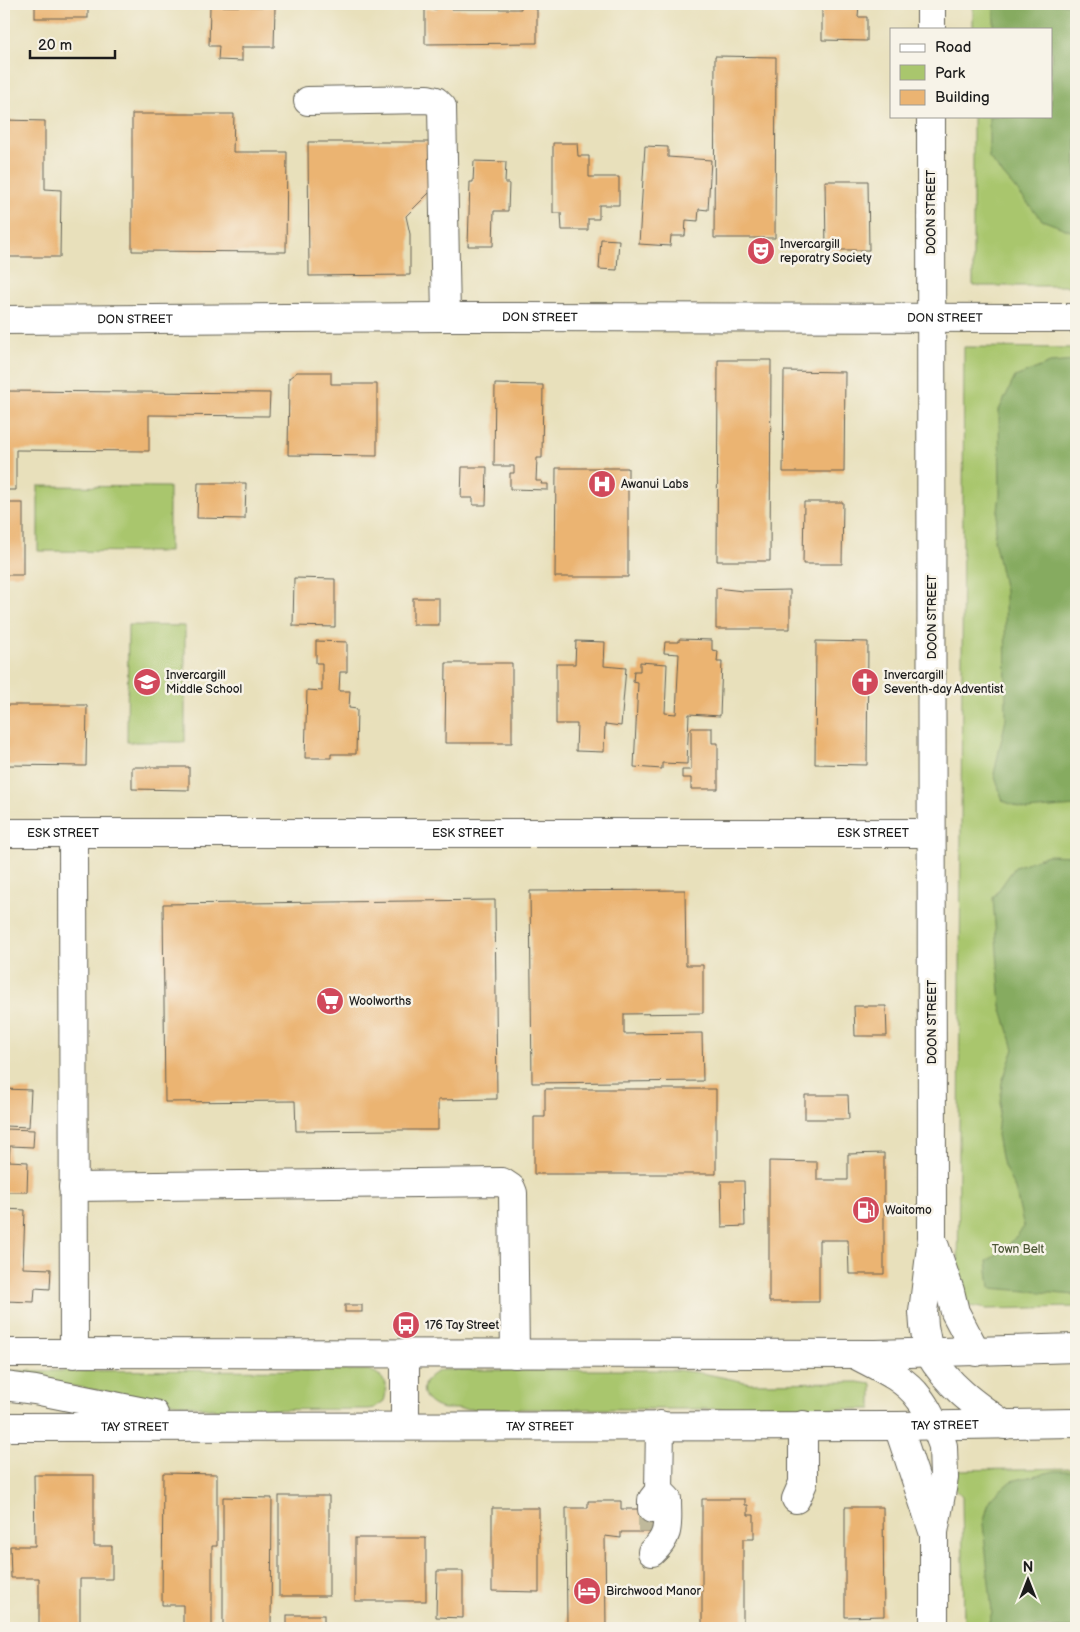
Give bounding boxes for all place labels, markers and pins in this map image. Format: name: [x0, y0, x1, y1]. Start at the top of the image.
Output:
theatre icon: Invercargill reporatry Society: [746, 236, 776, 266]
place label: Invercargill reporatry Society: [780, 237, 872, 266]
hospital icon: Awanui Labs: [587, 469, 617, 499]
place label: Awanui Labs: [621, 477, 688, 492]
school or university icon: Invercargill Middle School: [132, 667, 162, 697]
church icon: Invercargill Seventh-day Adventist: [850, 667, 880, 697]
place label: Invercargill Middle School: [166, 668, 242, 697]
place label: Invercargill Seventh-day Adventist: [884, 668, 1004, 697]
supermarket icon: Woolworths: [315, 986, 345, 1016]
place label: Woolworths: [349, 994, 411, 1009]
fuel station icon: Waitomo: [851, 1195, 881, 1225]
place label: Waitomo: [885, 1203, 932, 1218]
bus stop icon: 176 Tay Street: [391, 1310, 421, 1340]
place label: 176 Tay Street: [425, 1318, 499, 1333]
hotel icon: Birchwood Manor: [572, 1576, 602, 1606]
place label: Birchwood Manor: [606, 1584, 701, 1599]

